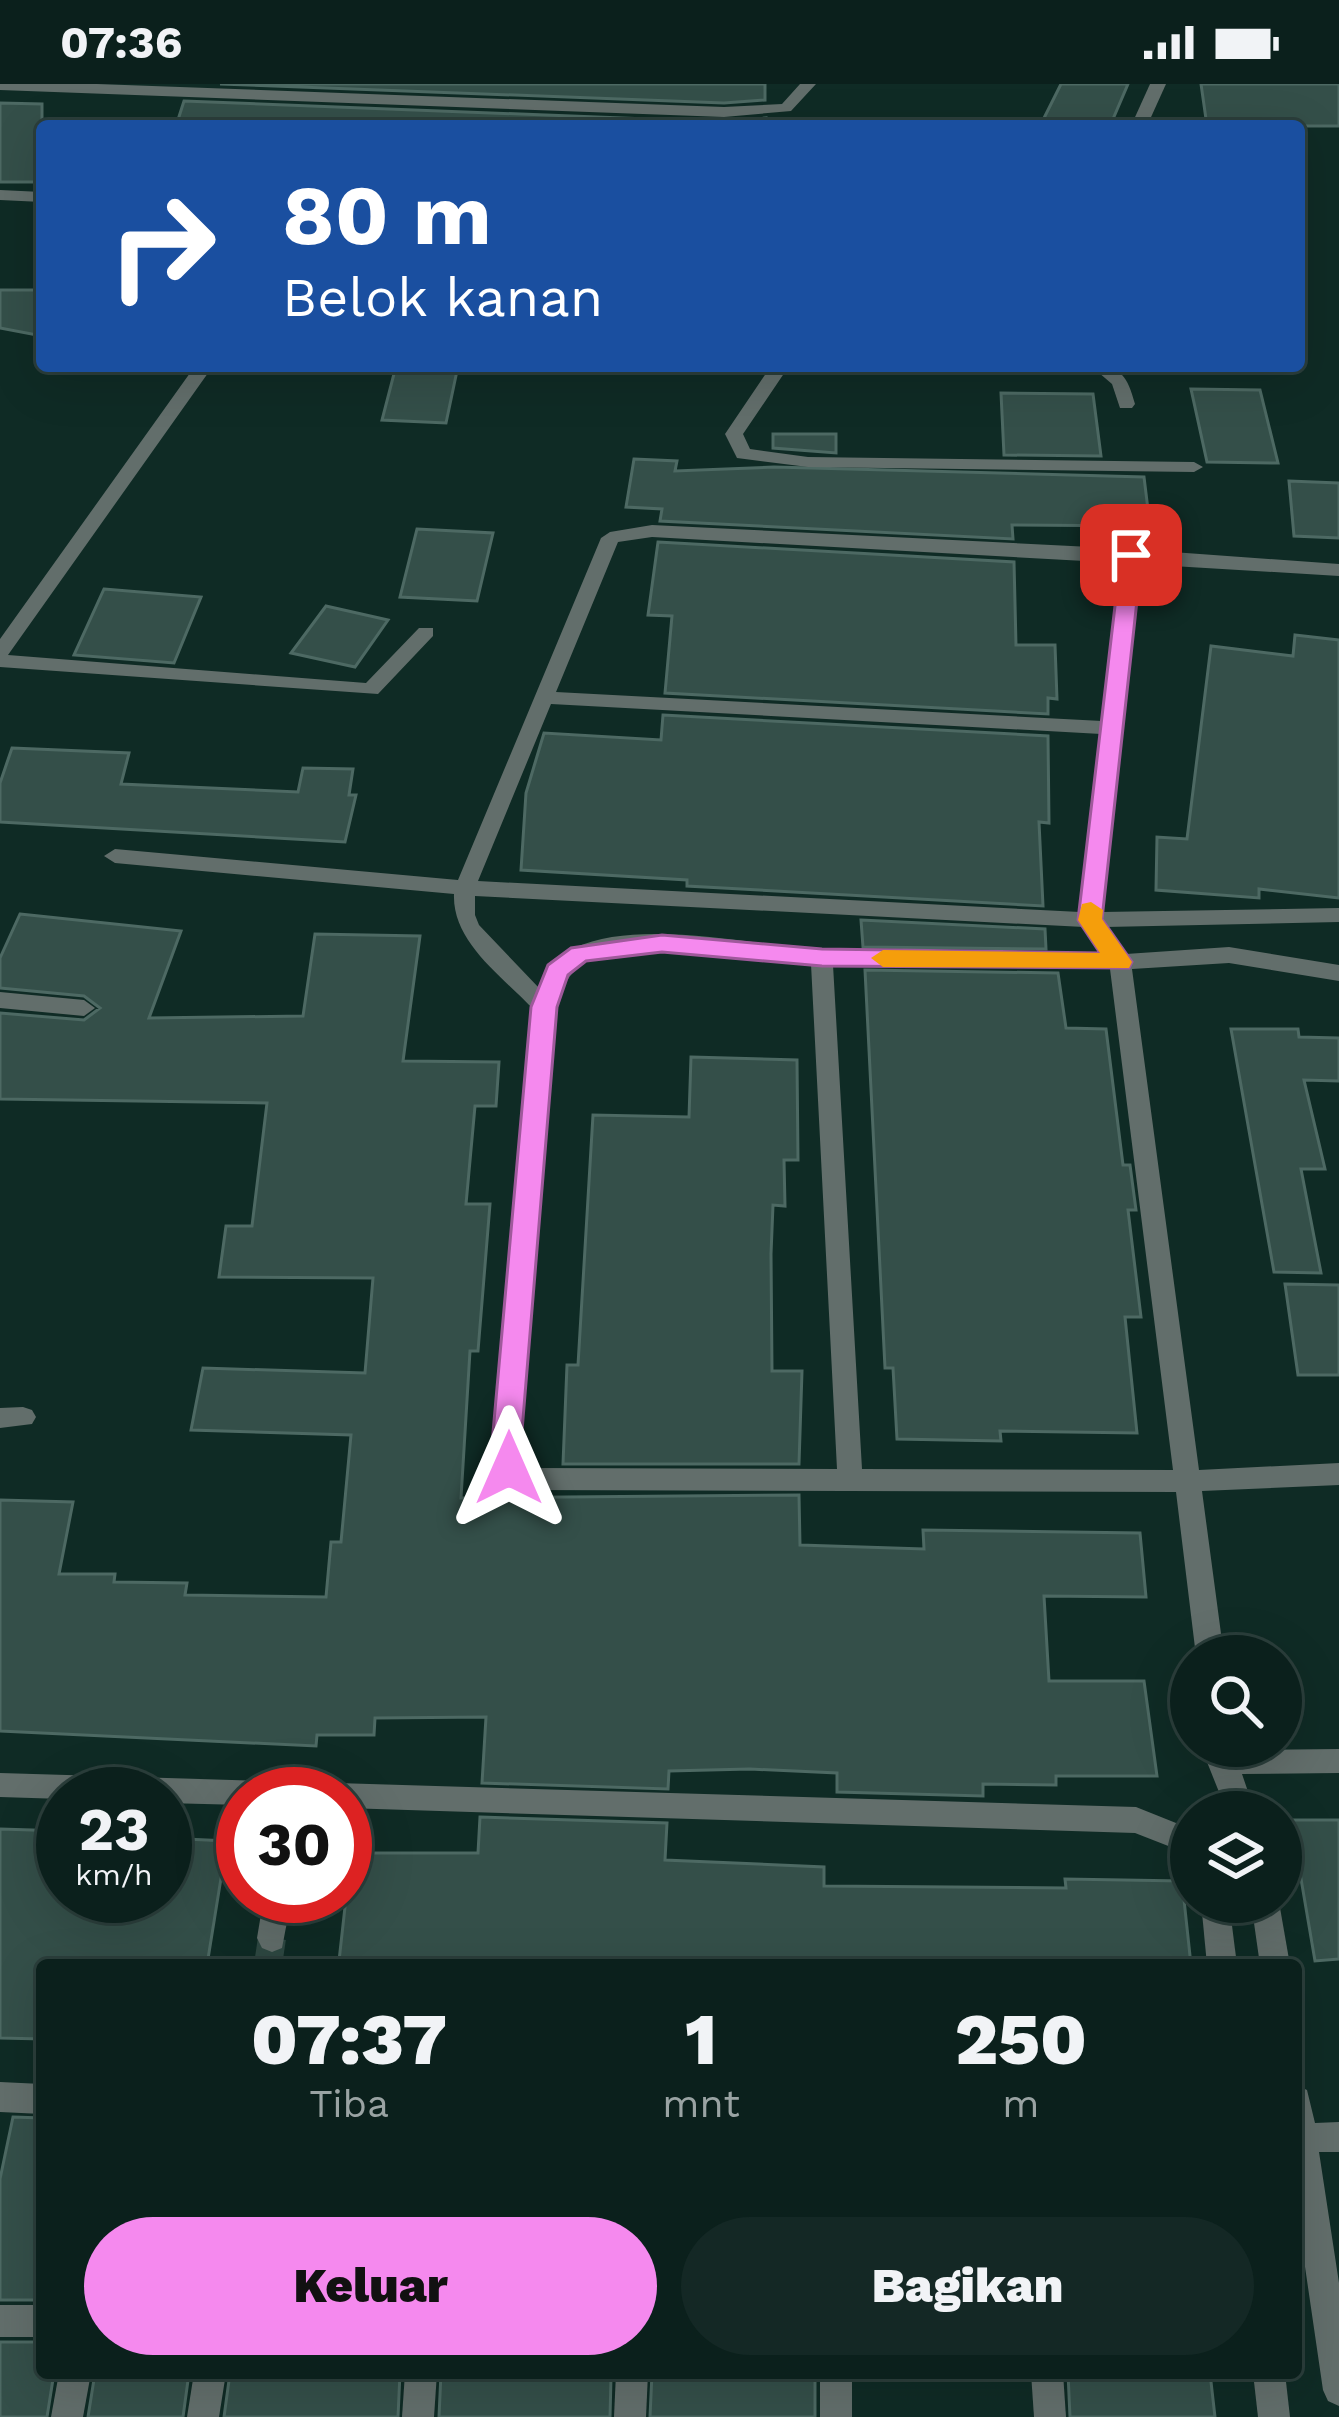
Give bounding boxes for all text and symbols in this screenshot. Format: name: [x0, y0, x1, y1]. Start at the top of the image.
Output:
text: 07:36: [60, 16, 182, 69]
text: 80 m: [282, 166, 492, 264]
icon: right: [84, 168, 240, 324]
text: Belok kanan: [282, 266, 603, 329]
pin: [1080, 504, 1182, 606]
icon: arrive: [1098, 522, 1164, 588]
position arrow: [446, 1405, 572, 1531]
map controls: [1170, 1635, 1302, 1923]
button: search: [1170, 1635, 1302, 1767]
speed limit sign: 30: [216, 1767, 372, 1923]
button: layers: [1170, 1791, 1302, 1923]
text: 23: [78, 1794, 150, 1865]
text: km/h: [75, 1857, 153, 1892]
text: 07:37: [251, 1997, 447, 2081]
text: 1: [685, 1997, 717, 2081]
text: 250: [955, 1997, 1087, 2081]
text: Tiba: [309, 2081, 389, 2126]
text: mnt: [662, 2081, 740, 2126]
text: m: [1002, 2081, 1039, 2126]
button: Keluar: [84, 2217, 657, 2355]
button: Bagikan: [681, 2217, 1254, 2355]

